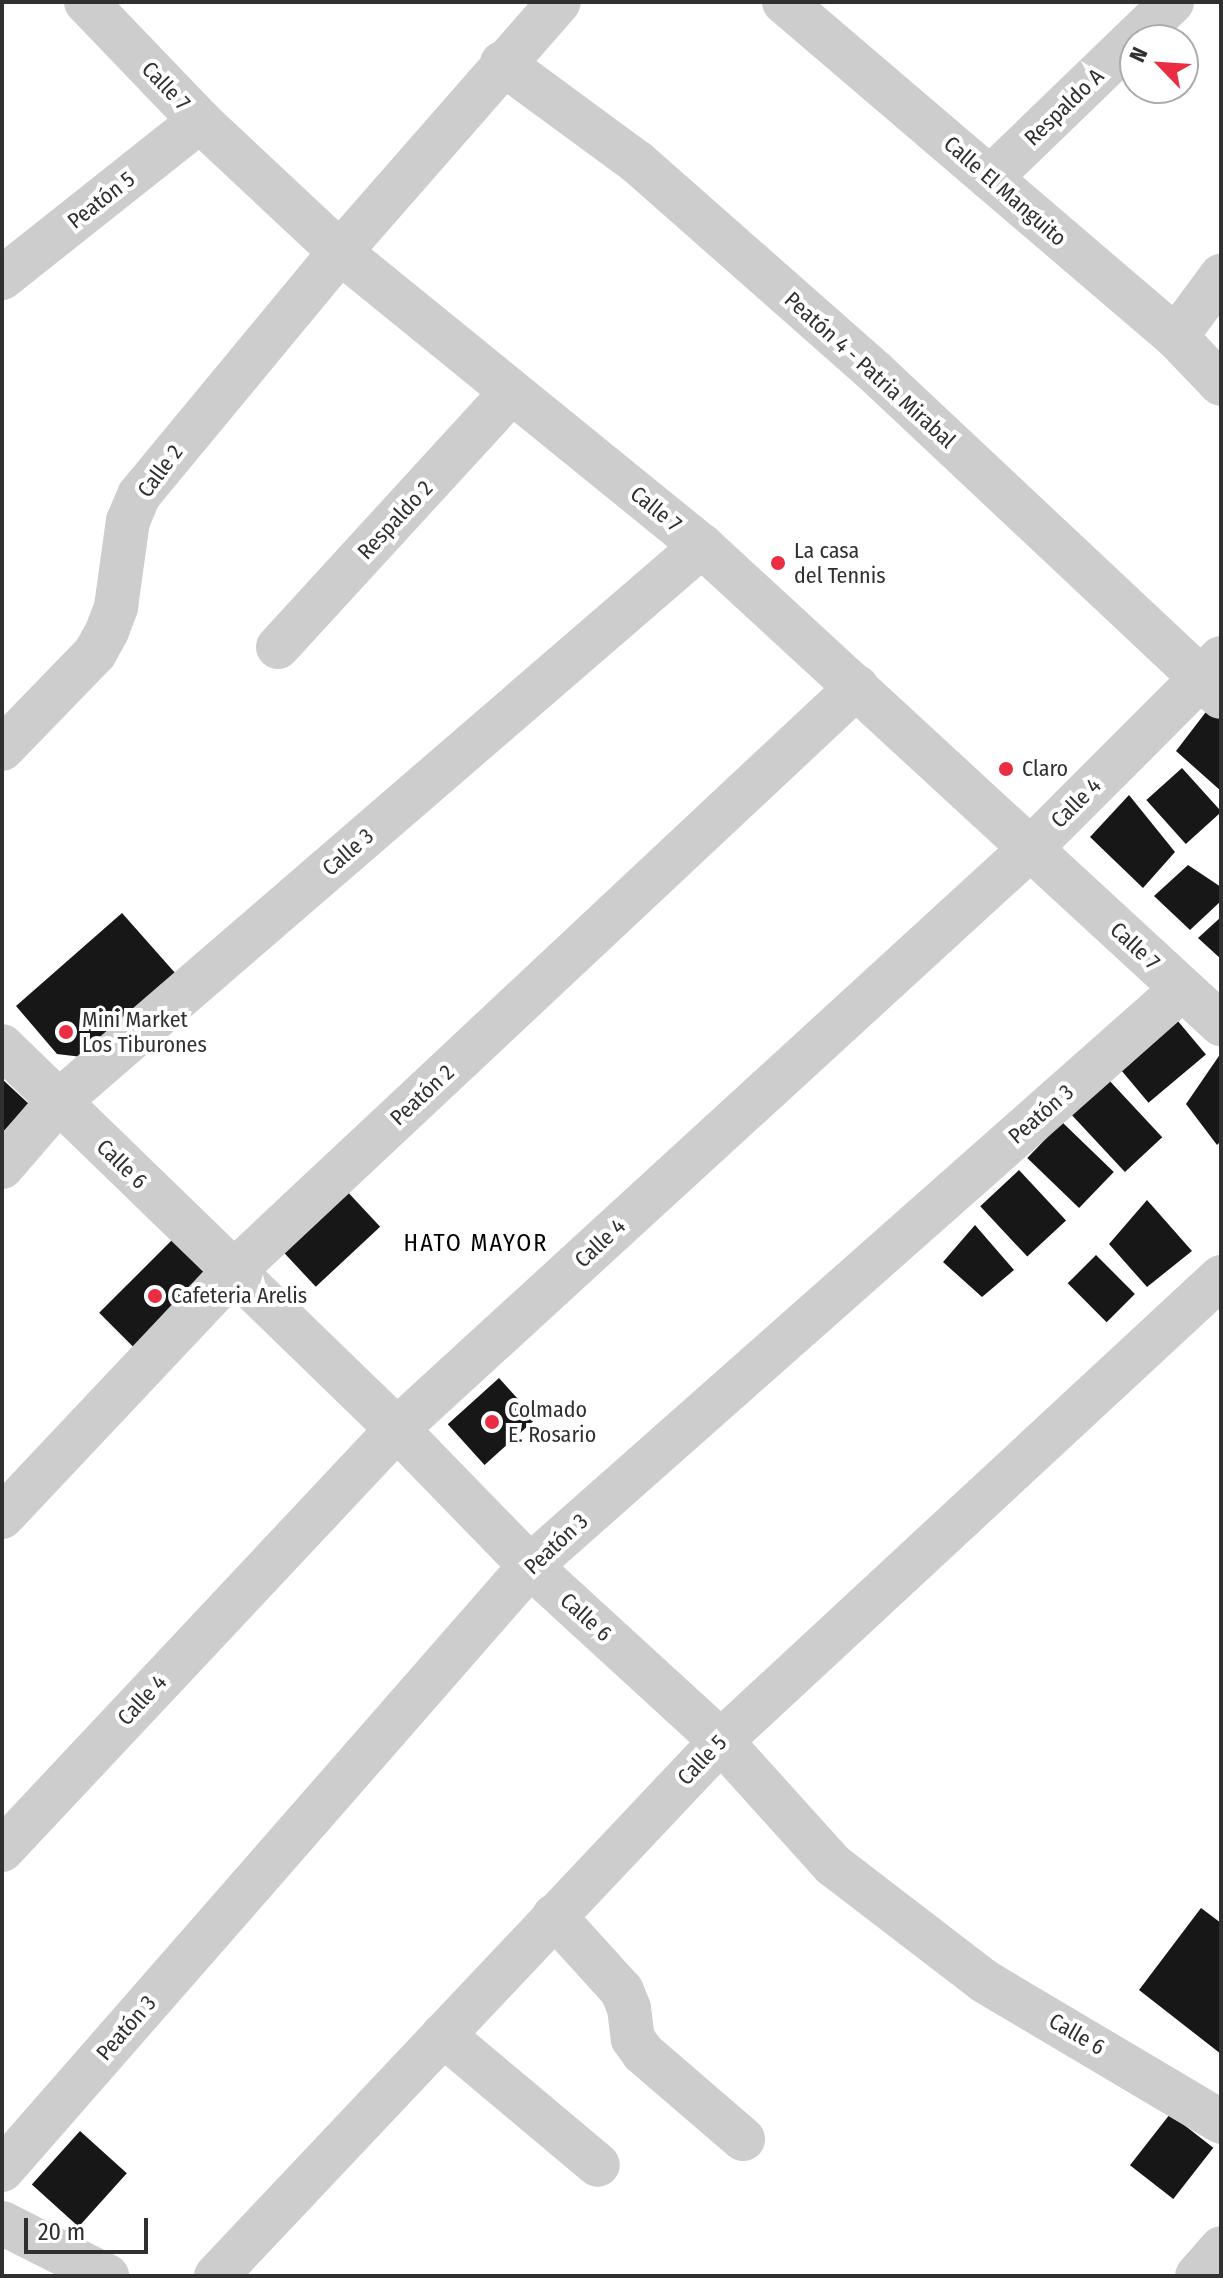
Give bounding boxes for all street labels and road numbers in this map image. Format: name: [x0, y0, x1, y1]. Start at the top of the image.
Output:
street label: Calle 7: [136, 56, 196, 116]
street label: Respaldo A: [1019, 63, 1109, 151]
street label: Calle El Manguito: [938, 131, 1072, 251]
street label: Peatón 5: [62, 166, 140, 234]
street label: Peatón 4 - Patria Mirabal: [779, 286, 961, 454]
street label: Calle 2: [132, 440, 188, 502]
street label: Respaldo 2: [352, 475, 438, 565]
street label: Calle 7: [625, 481, 687, 537]
street label: Calle 4: [1046, 773, 1106, 833]
street label: Calle 3: [317, 823, 379, 881]
street label: Calle 7: [1105, 917, 1165, 975]
street label: Peatón 2: [385, 1059, 459, 1131]
street label: Peatón 3: [1003, 1079, 1079, 1149]
street label: Calle 6: [91, 1134, 153, 1194]
street label: Calle 4: [569, 1213, 631, 1273]
street label: Peatón 3: [519, 1508, 593, 1580]
street label: Calle 6: [555, 1587, 617, 1647]
street label: Calle 4: [112, 1669, 172, 1731]
street label: Calle 5: [672, 1730, 732, 1790]
street label: Peatón 3: [91, 1990, 161, 2066]
street label: Calle 6: [1044, 2008, 1110, 2060]

